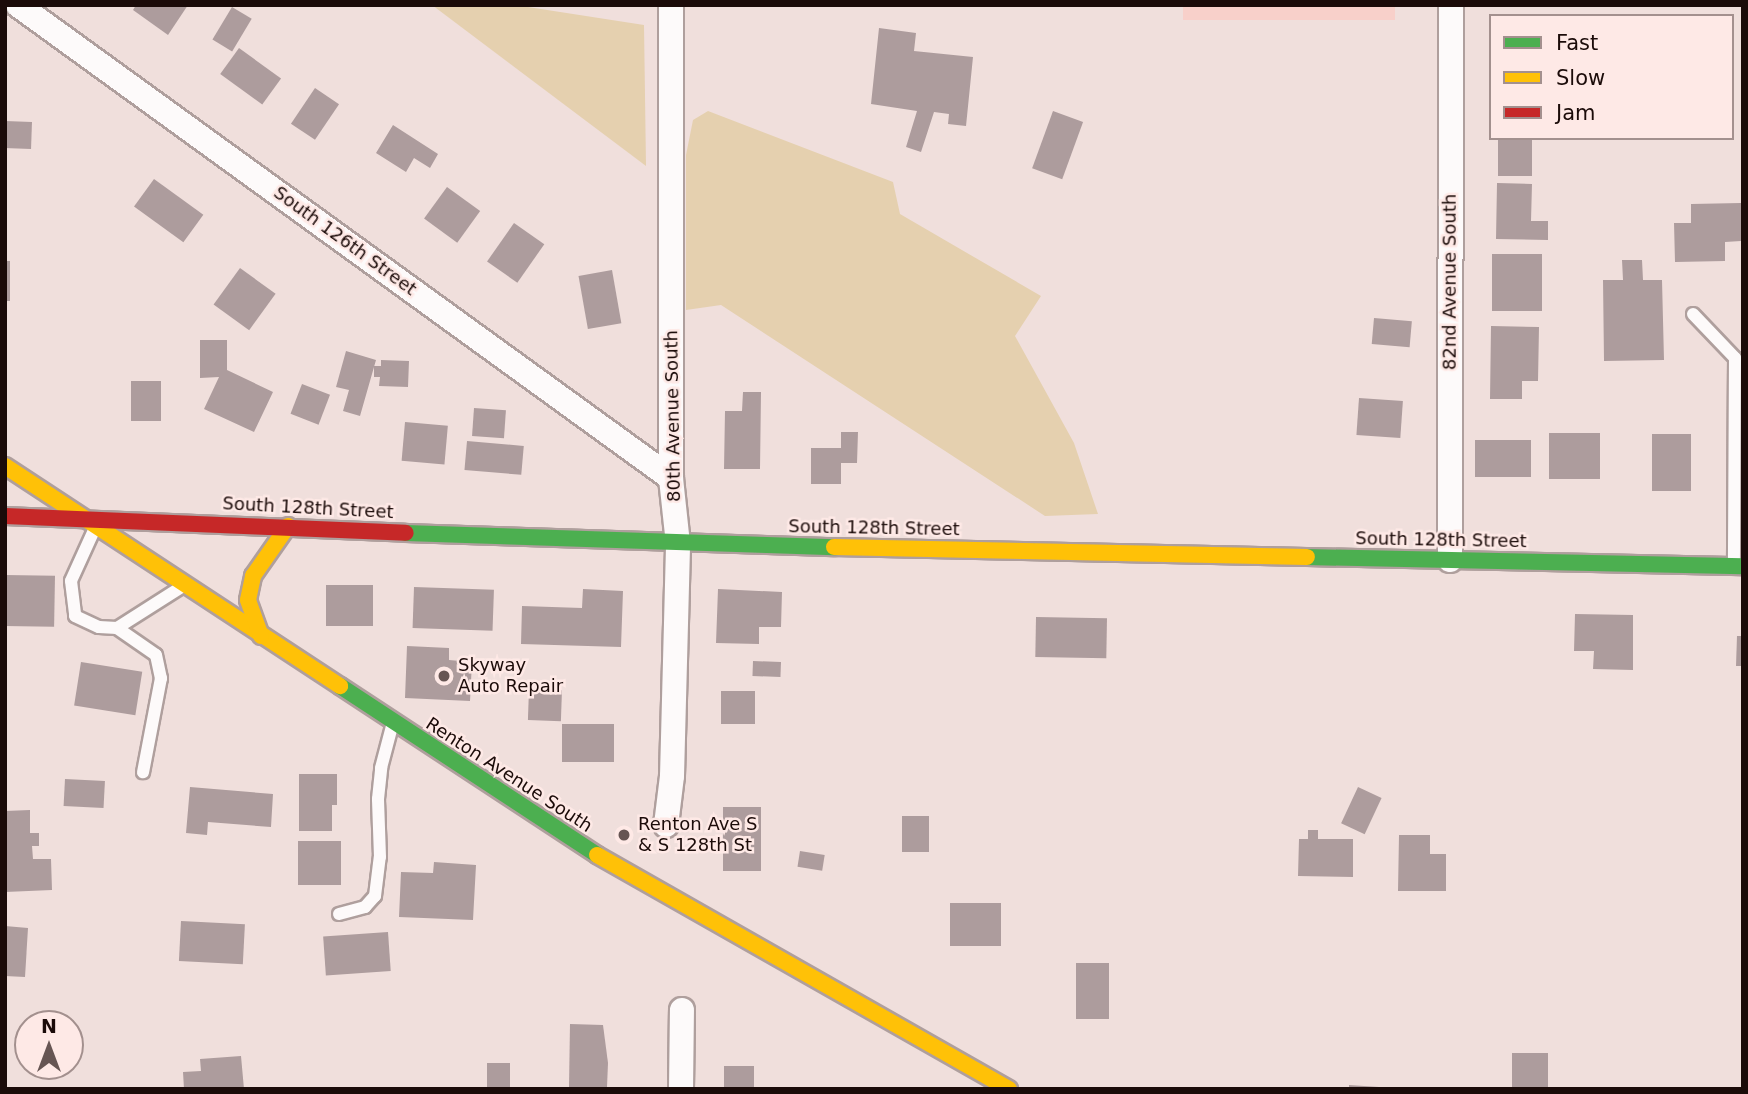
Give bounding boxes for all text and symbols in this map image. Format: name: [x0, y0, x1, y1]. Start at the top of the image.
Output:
legend: [1489, 14, 1734, 140]
text: Fast: [1556, 31, 1598, 55]
text: Slow: [1556, 66, 1605, 90]
text: Jam: [1556, 101, 1596, 125]
street label: South 126th Street: [269, 182, 421, 300]
street label: 82nd Avenue South: [1439, 194, 1461, 370]
street label: 80th Avenue South: [661, 330, 685, 502]
street label: South 128th Street: [222, 493, 394, 523]
street label: South 128th Street: [788, 516, 960, 540]
street label: South 128th Street: [1355, 528, 1527, 552]
place label: Skyway Auto Repair: [458, 655, 563, 698]
marker: Skyway Auto Repair: [436, 668, 452, 684]
street label: Renton Avenue South: [422, 713, 596, 837]
place label: Renton Ave S & S 128th St: [638, 814, 758, 856]
marker: Renton Ave S & S 128th St: [616, 827, 632, 843]
north arrow: [14, 1010, 84, 1080]
text: N: [41, 1015, 57, 1037]

